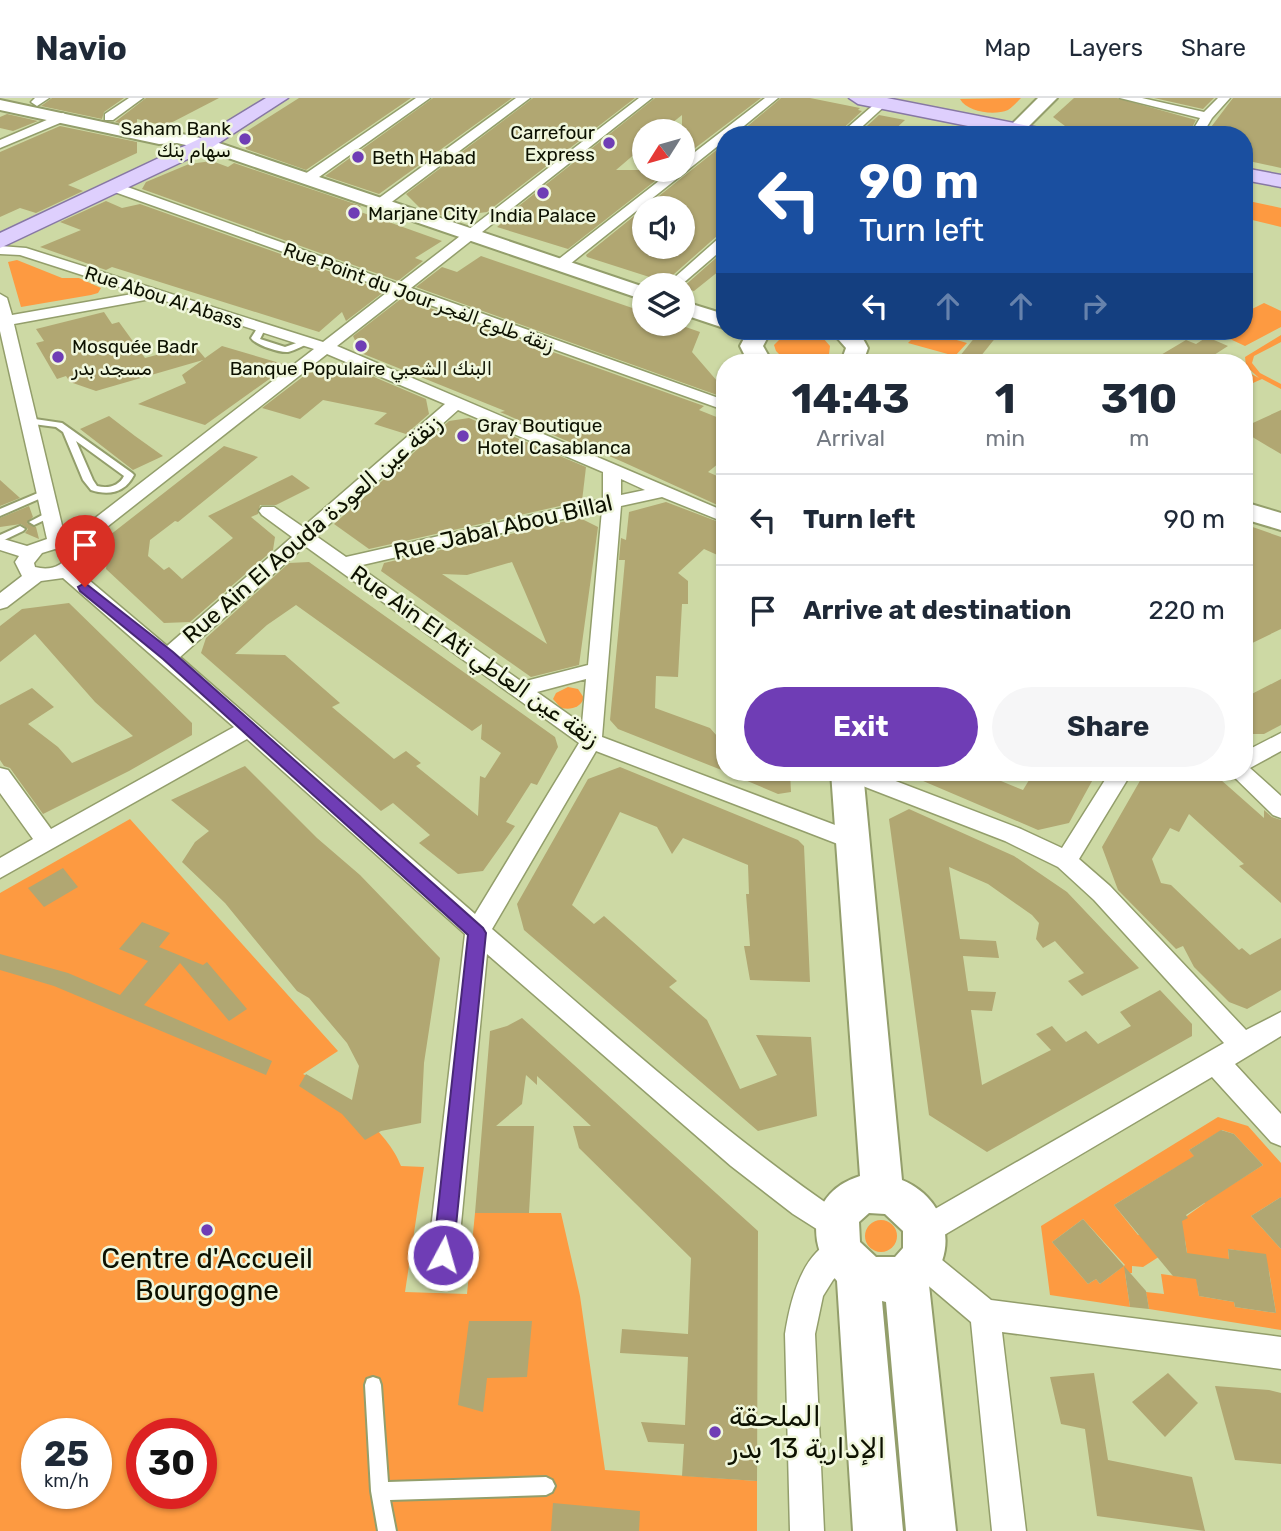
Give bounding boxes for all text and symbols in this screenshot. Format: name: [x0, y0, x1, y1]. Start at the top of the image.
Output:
text: Navio: [35, 29, 127, 68]
text: Map: [984, 34, 1031, 62]
text: Layers: [1069, 34, 1143, 62]
text: Share: [1181, 34, 1246, 62]
place label: Saham Bank سهام بنك: [121, 117, 231, 163]
north arrow: [632, 119, 695, 182]
map controls: [632, 119, 695, 336]
place label: Carrefour Express: [510, 121, 596, 166]
marker: Saham Bank سهام بنك: [237, 131, 253, 147]
marker: Carrefour Express: [601, 135, 617, 151]
place label: Beth Habad: [372, 146, 476, 169]
marker: Beth Habad: [350, 149, 366, 165]
text: 90 m: [859, 152, 979, 210]
icon: left: [744, 154, 835, 245]
marker: India Palace: [535, 185, 551, 201]
button: sound: [632, 196, 695, 259]
place label: Marjane City: [368, 202, 478, 225]
place label: India Palace: [490, 204, 596, 227]
marker: Marjane City: [346, 205, 362, 221]
text: Turn left: [859, 211, 984, 249]
street label: Rue Point du Jour زنقة طلوع الفجر: [280, 238, 557, 359]
street label: Rue Abou Al Abass: [82, 261, 246, 334]
button: layers: [632, 273, 695, 336]
icon: left: [856, 287, 894, 325]
icon: ahead: [929, 287, 967, 325]
icon: ahead: [1002, 287, 1040, 325]
icon: right: [1075, 287, 1113, 325]
place label: Mosquée Badr مسجد بدر: [71, 335, 199, 380]
marker: Banque Populaire البنك الشعبي: [353, 338, 369, 354]
marker: Mosquée Badr مسجد بدر: [50, 349, 66, 365]
place label: Banque Populaire البنك الشعبي: [230, 357, 492, 383]
text: 14:43: [792, 374, 910, 424]
text: 1: [995, 374, 1016, 424]
text: 310: [1101, 374, 1177, 424]
street label: Rue Ain El Aouda زنقة عين العودة: [177, 409, 447, 649]
place label: Gray Boutique Hotel Casablanca: [477, 414, 631, 459]
text: Arrival: [816, 424, 885, 452]
text: min: [985, 424, 1025, 452]
text: m: [1129, 424, 1149, 452]
marker: Gray Boutique Hotel Casablanca: [455, 428, 471, 444]
street label: Rue Jabal Abou Billal: [391, 488, 615, 566]
icon: left: [744, 501, 782, 539]
text: Turn left: [803, 504, 915, 535]
text: 90 m: [1164, 504, 1225, 535]
pin: [55, 515, 115, 587]
icon: arrive: [66, 526, 104, 564]
street label: Rue Ain El Ati زنقة عين العاطي: [343, 559, 605, 755]
icon: arrive: [744, 592, 782, 630]
text: Arrive at destination: [803, 595, 1071, 626]
text: 220 m: [1148, 595, 1225, 626]
button: Exit: [744, 687, 978, 767]
button: Share: [992, 687, 1225, 767]
position arrow: [406, 1218, 480, 1292]
marker: Centre d'Accueil Bourgogne: [199, 1222, 215, 1238]
place label: Centre d'Accueil Bourgogne: [101, 1242, 313, 1307]
place label: الملحقة الإدارية 13 بدر: [727, 1400, 886, 1466]
speed limit sign: 30: [126, 1418, 217, 1509]
marker: الملحقة الإدارية 13 بدر: [707, 1424, 723, 1440]
text: 25: [44, 1433, 89, 1475]
text: km/h: [44, 1470, 89, 1492]

